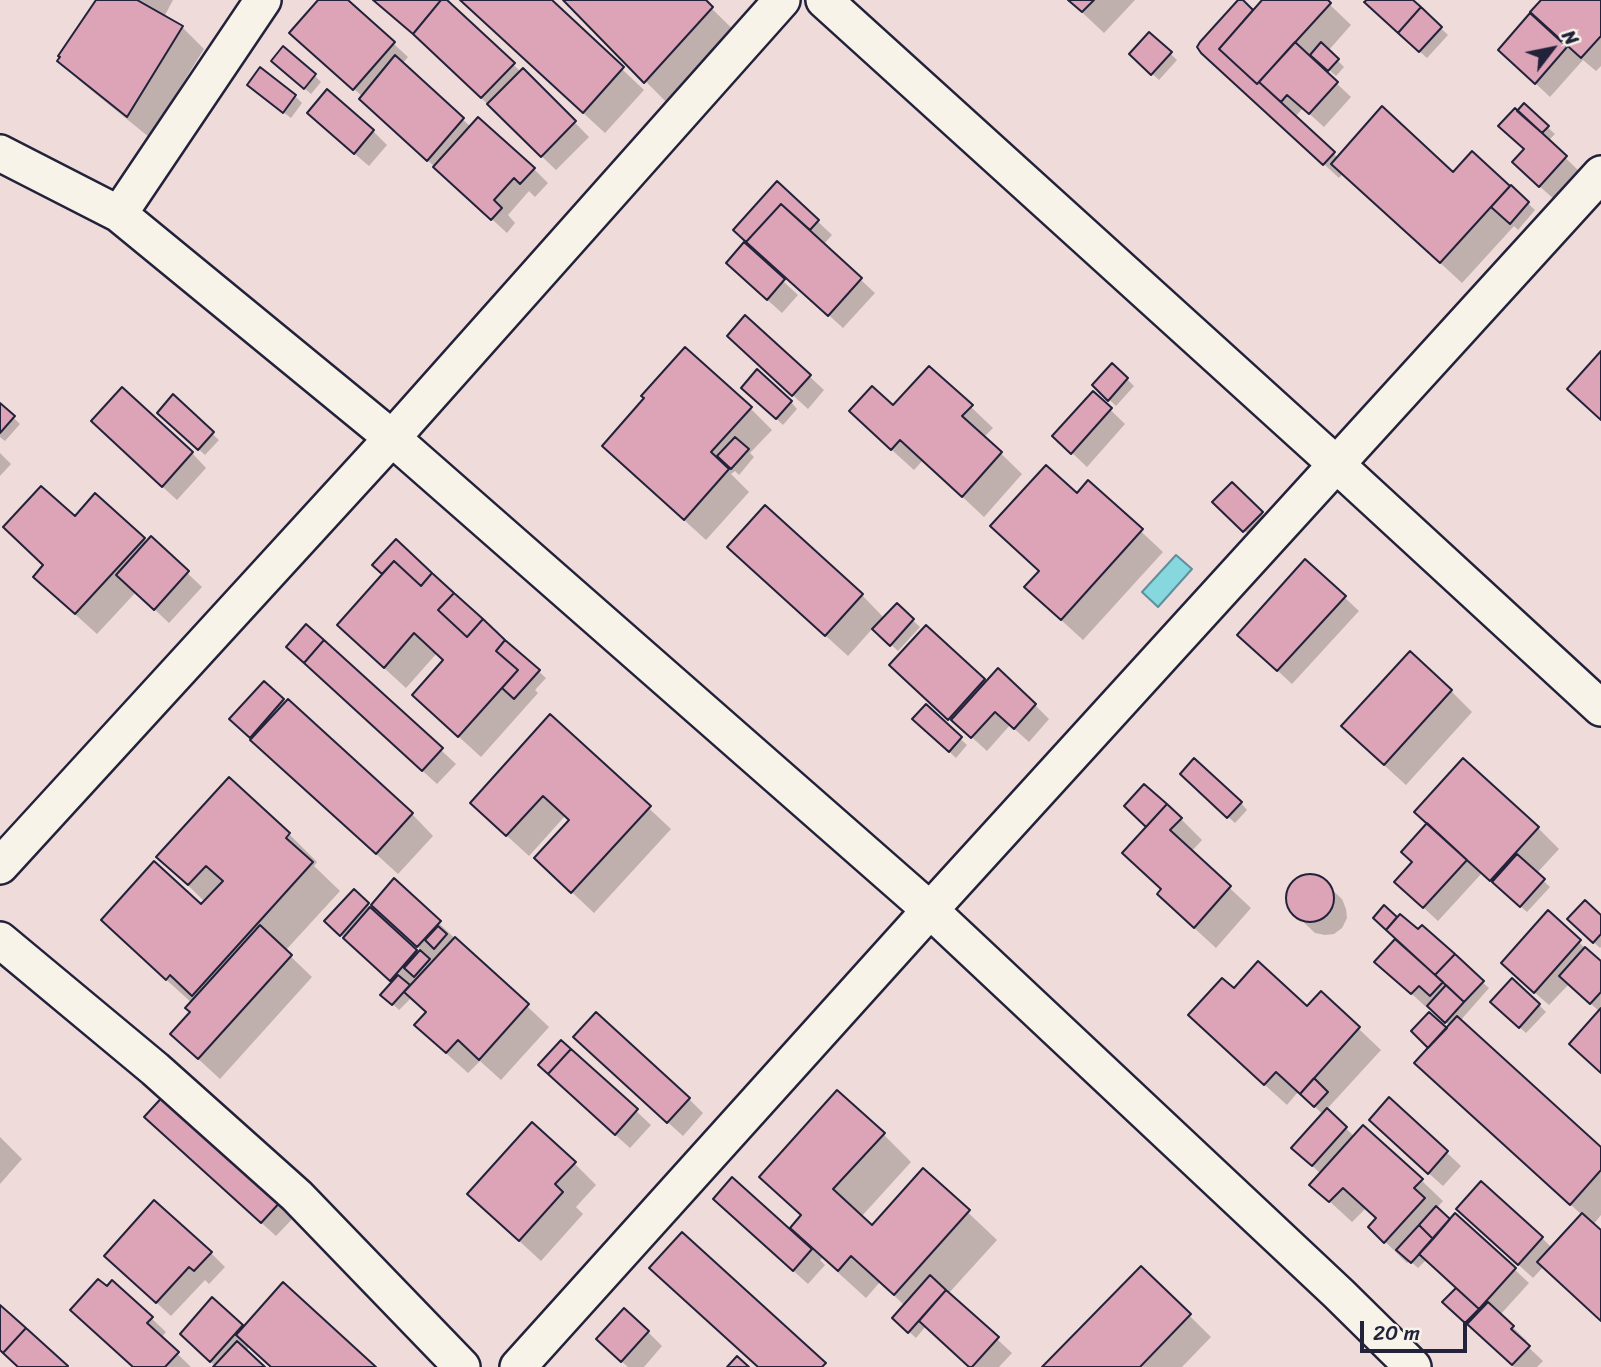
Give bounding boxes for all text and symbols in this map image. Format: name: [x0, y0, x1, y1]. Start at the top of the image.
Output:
north arrow: [1517, 14, 1587, 84]
text: N: [1553, 23, 1588, 52]
scale bar: [1363, 1308, 1470, 1352]
text: 20 m: [1373, 1314, 1420, 1352]

